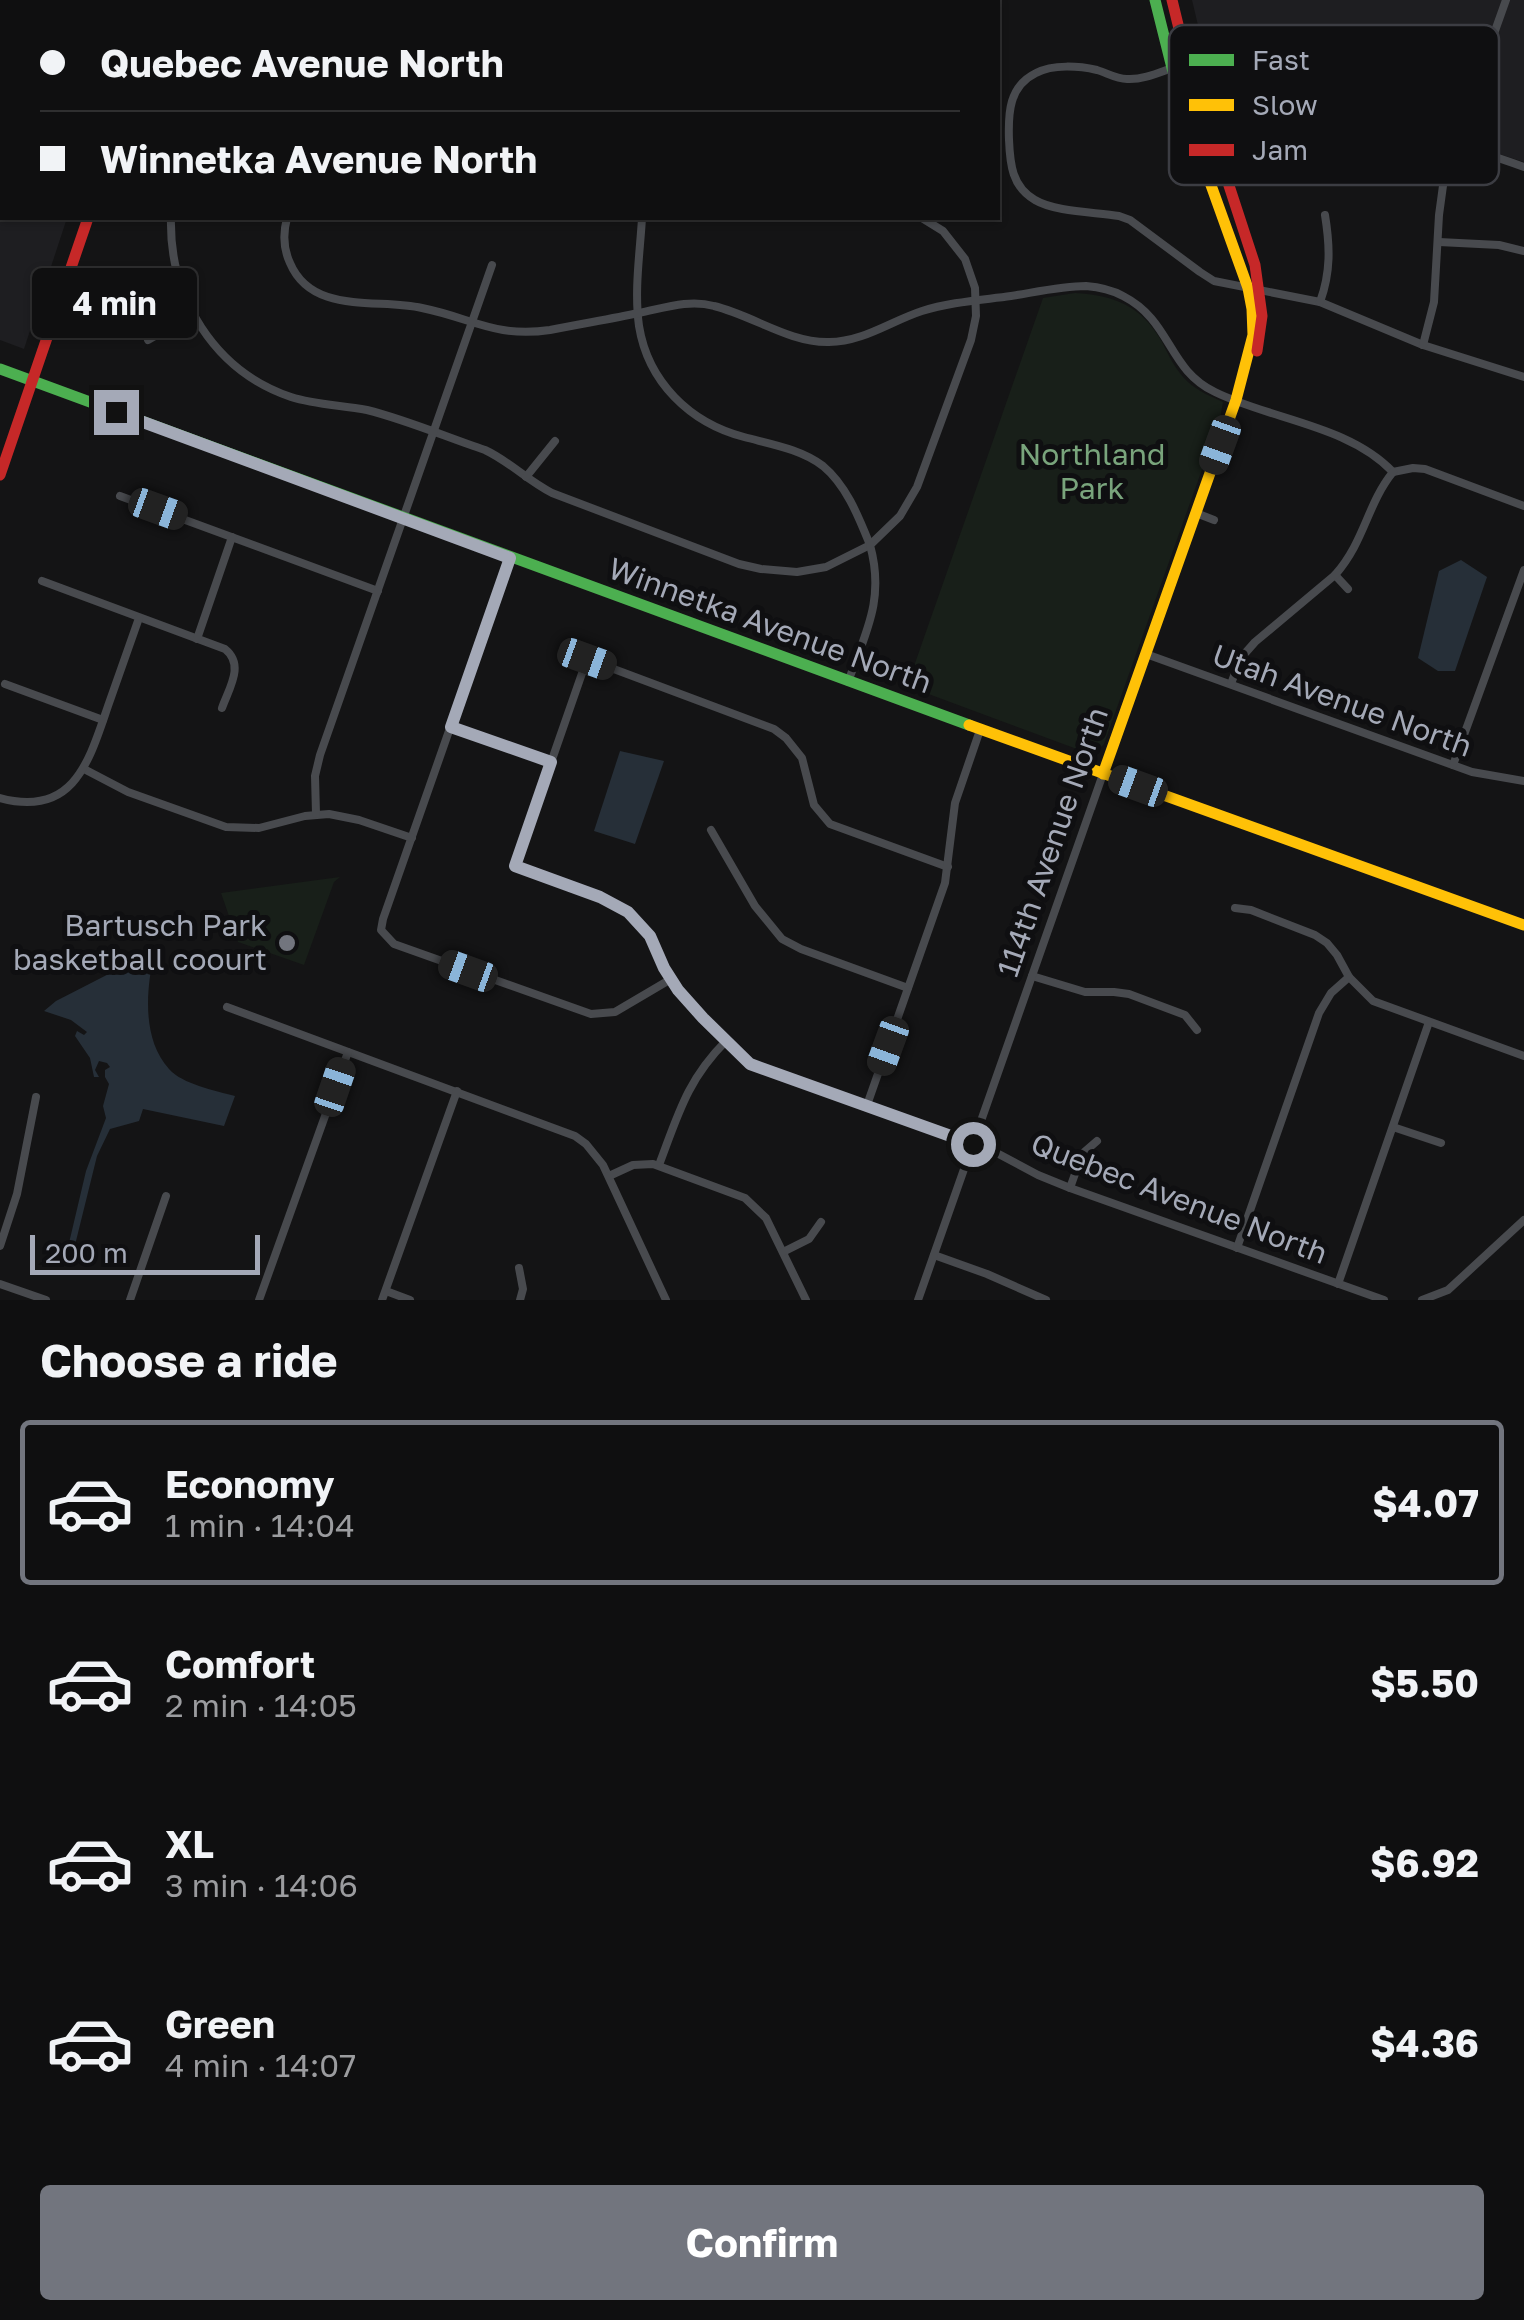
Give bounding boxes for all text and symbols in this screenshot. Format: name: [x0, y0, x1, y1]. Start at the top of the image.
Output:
legend: [1169, 25, 1499, 185]
text: Quebec Avenue North: [100, 40, 504, 85]
text: Fast: [1252, 43, 1310, 76]
text: Slow: [1252, 88, 1318, 121]
text: Jam: [1252, 133, 1308, 166]
text: Winnetka Avenue North: [100, 136, 537, 181]
callout: 4 min: [34, 267, 198, 337]
text: 4 min: [72, 284, 157, 322]
route end: [94, 390, 139, 435]
car: [1196, 412, 1244, 478]
park label: Northland Park: [1019, 436, 1166, 506]
car: [125, 485, 191, 533]
street label: Winnetka Avenue North: [604, 550, 937, 700]
car: [554, 635, 620, 683]
street label: Utah Avenue North: [1208, 636, 1477, 764]
street label: 114th Avenue North: [989, 702, 1115, 981]
car: [1105, 762, 1171, 810]
place label: Bartusch Park basketball coourt: [13, 907, 267, 977]
marker: Bartusch Park basketball coourt: [276, 932, 298, 954]
car: [435, 947, 501, 995]
car: [864, 1013, 912, 1079]
car: [311, 1054, 359, 1120]
route start: [951, 1122, 996, 1167]
street label: Quebec Avenue North: [1026, 1125, 1333, 1271]
scale bar: [30, 1230, 260, 1274]
text: 200 m: [45, 1236, 128, 1269]
text: Choose a ride: [40, 1333, 338, 1387]
icon: car: [45, 1458, 135, 1548]
text: Economy: [165, 1461, 334, 1506]
text: $4.07: [1372, 1480, 1479, 1525]
text: 1 min · 14:04: [165, 1506, 355, 1544]
icon: car: [45, 1638, 135, 1728]
text: Comfort: [165, 1641, 315, 1686]
text: $5.50: [1370, 1660, 1479, 1705]
text: 2 min · 14:05: [165, 1686, 357, 1724]
icon: car: [45, 1818, 135, 1908]
text: XL: [165, 1821, 214, 1866]
text: $6.92: [1370, 1840, 1479, 1885]
text: 3 min · 14:06: [165, 1866, 358, 1904]
icon: car: [45, 1998, 135, 2088]
text: Green: [165, 2001, 275, 2046]
text: $4.36: [1370, 2020, 1479, 2065]
text: 4 min · 14:07: [165, 2046, 356, 2084]
button: Confirm: [40, 2185, 1484, 2300]

